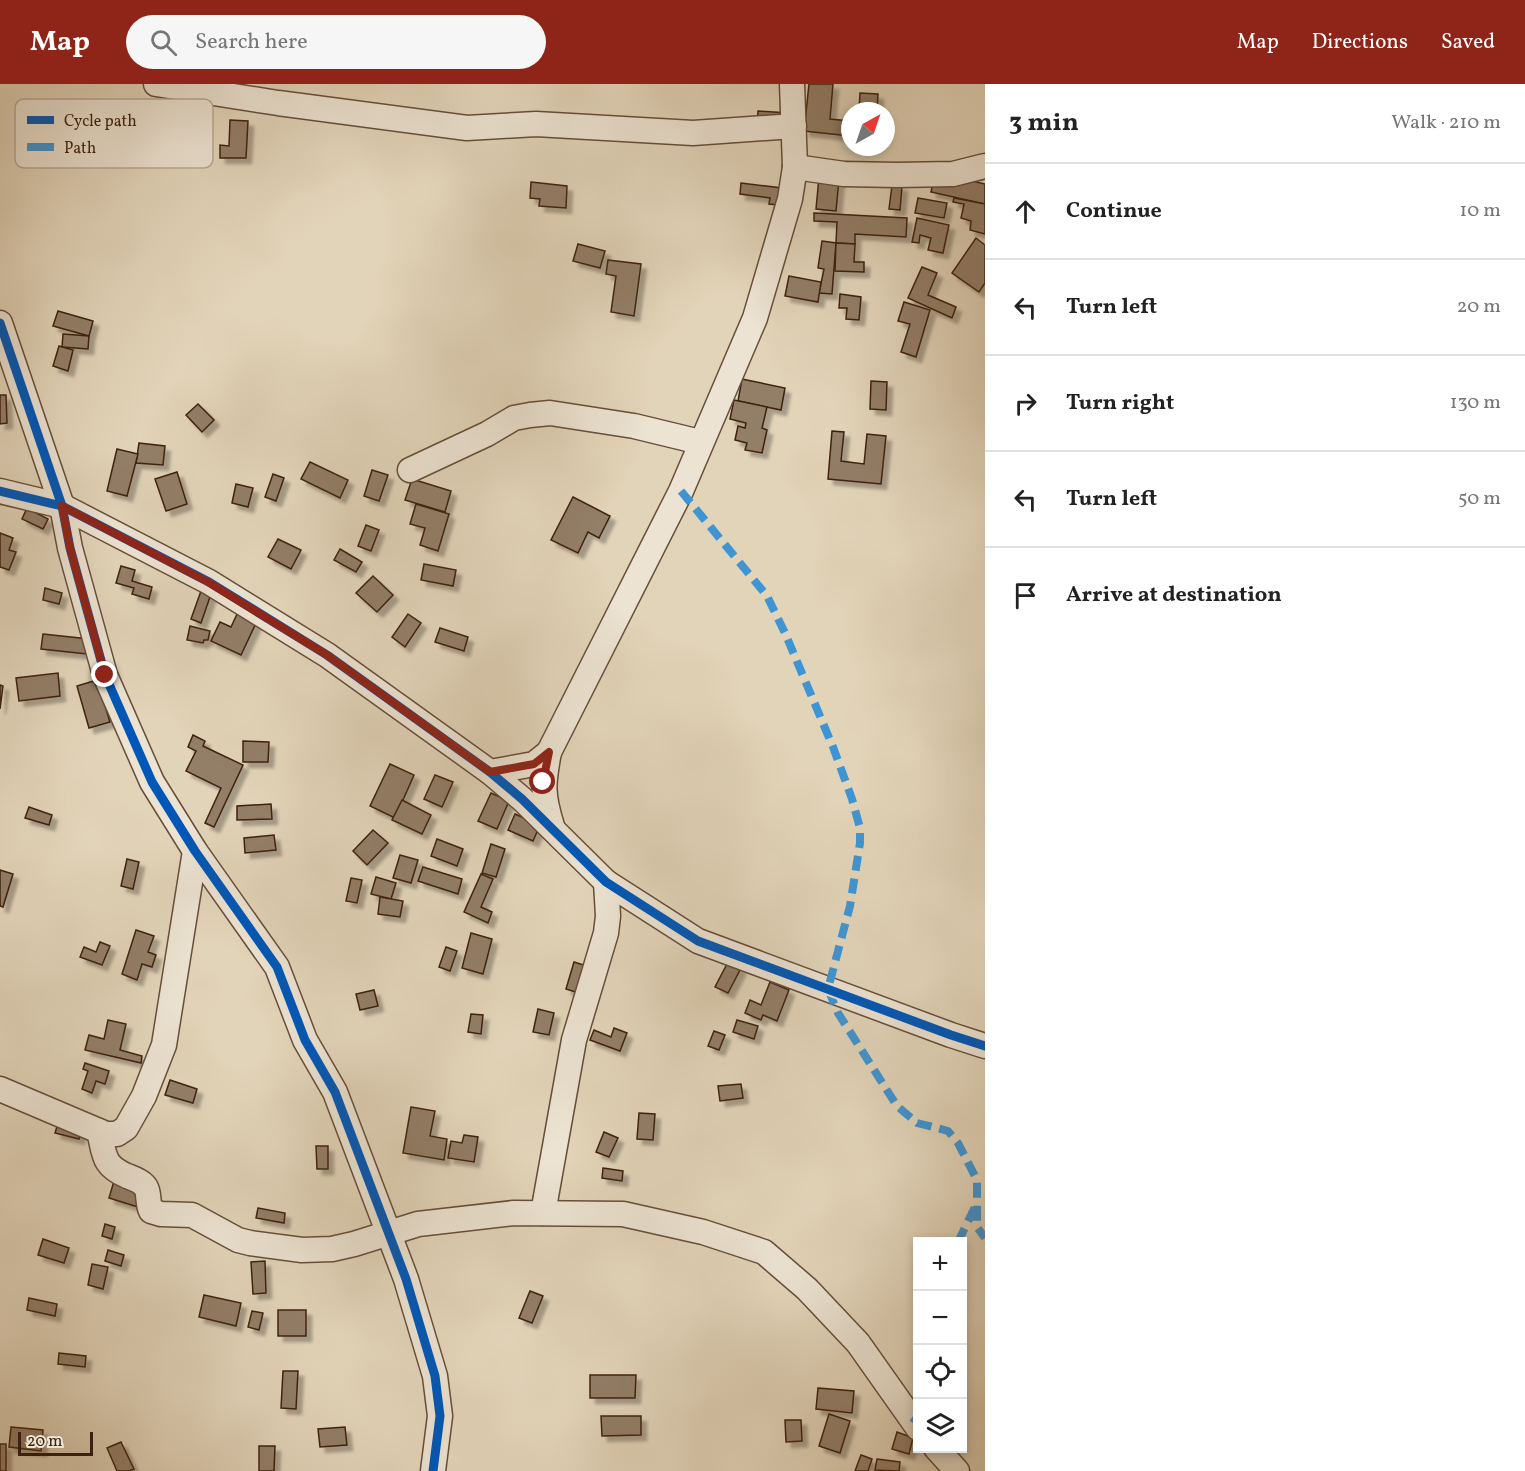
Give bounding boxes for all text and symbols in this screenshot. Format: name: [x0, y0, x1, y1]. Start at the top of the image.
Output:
search box: [126, 15, 546, 69]
text: Map: [30, 23, 90, 62]
icon: search: [147, 26, 180, 59]
text: Search here: [195, 27, 308, 58]
text: Map: [1237, 28, 1279, 57]
text: Directions: [1312, 28, 1408, 57]
text: Saved: [1441, 28, 1495, 57]
legend: [15, 99, 213, 168]
north arrow: [841, 102, 895, 156]
text: 3 min: [1009, 105, 1079, 141]
text: Walk · 210 m: [1391, 109, 1501, 137]
text: Cycle path: [64, 111, 137, 133]
text: Path: [64, 138, 96, 160]
icon: ahead: [1009, 195, 1042, 228]
text: Continue: [1066, 196, 1162, 227]
text: 10 m: [1460, 197, 1501, 225]
icon: left: [1009, 291, 1042, 324]
text: Turn left: [1066, 292, 1157, 323]
text: 20 m: [1457, 293, 1501, 321]
icon: right: [1009, 387, 1042, 420]
text: Turn right: [1066, 388, 1174, 419]
text: 130 m: [1450, 389, 1501, 417]
icon: left: [1009, 483, 1042, 516]
text: Turn left: [1066, 484, 1157, 515]
text: 50 m: [1458, 485, 1501, 513]
icon: arrive: [1009, 579, 1042, 612]
text: Arrive at destination: [1066, 580, 1282, 611]
route end: [91, 661, 117, 687]
route start: [529, 768, 555, 794]
map controls: [913, 1237, 967, 1453]
button: +: [913, 1237, 967, 1291]
button: −: [913, 1291, 967, 1345]
button: locate: [913, 1345, 967, 1399]
button: layers: [913, 1399, 967, 1453]
scale bar: [18, 1429, 93, 1456]
text: 20 m: [27, 1431, 62, 1453]

